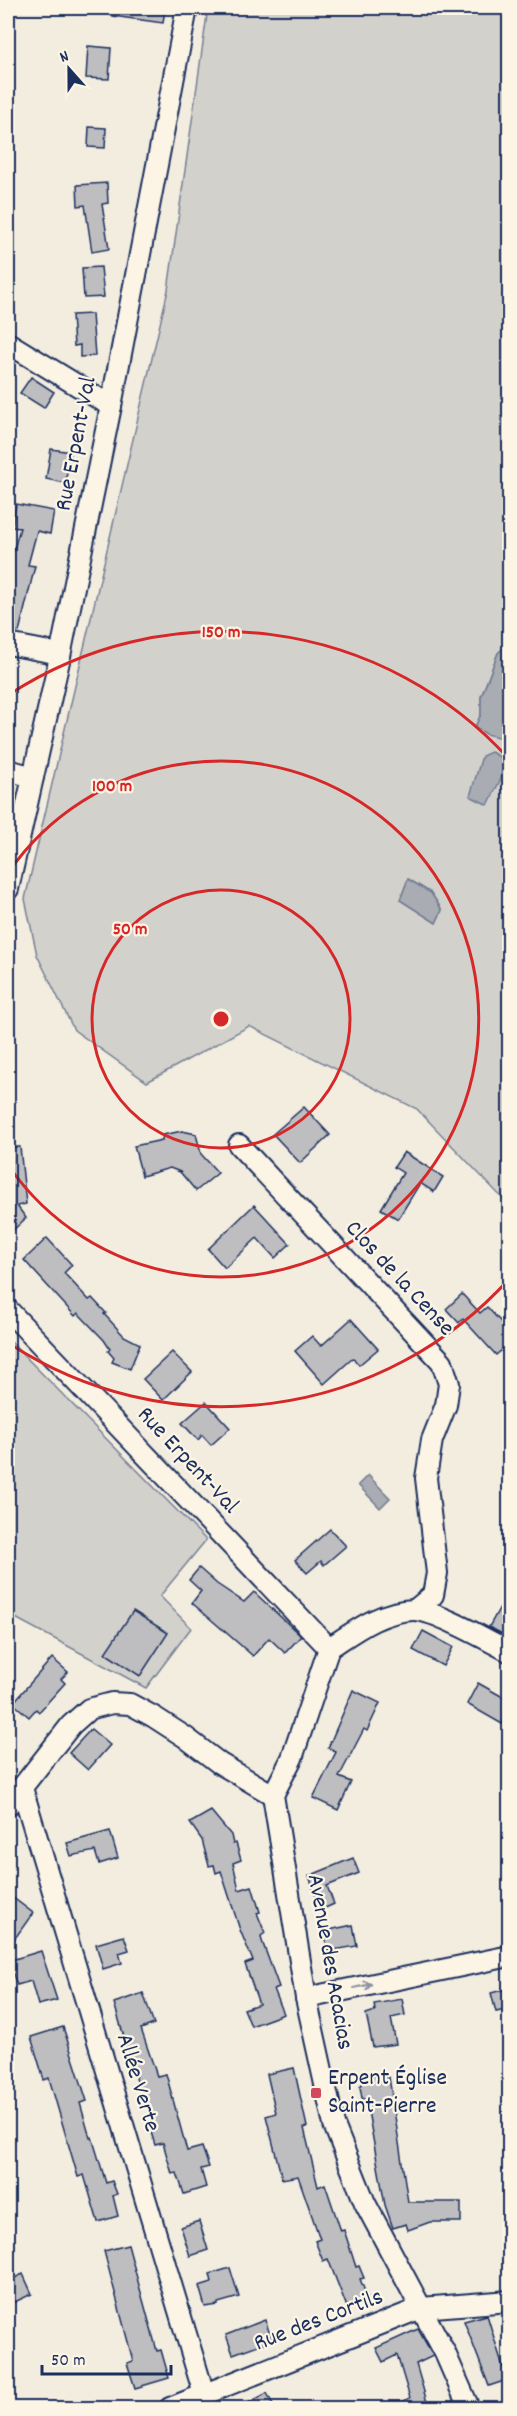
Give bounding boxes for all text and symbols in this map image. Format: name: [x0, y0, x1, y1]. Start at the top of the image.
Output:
north arrow: [39, 39, 99, 99]
text: N: [57, 45, 72, 69]
street label: Rue Erpent-Val: [47, 374, 107, 514]
text: 150 m: [202, 621, 240, 646]
text: 100 m: [92, 775, 132, 800]
text: 50 m: [113, 918, 147, 943]
centre of rings: [211, 1009, 231, 1029]
street label: Clos de la Cense: [336, 1213, 462, 1345]
street label: Rue Erpent-Val: [128, 1400, 246, 1523]
street label: Avenue des Acacias: [297, 1871, 361, 2053]
one-way arrow: [353, 1980, 373, 1991]
street label: Allée Verte: [106, 2030, 168, 2136]
place label: Erpent Église Saint-Pierre: [328, 2062, 447, 2124]
marker: Erpent Église Saint-Pierre: [309, 2086, 323, 2100]
street label: Rue des Cortils: [249, 2281, 389, 2361]
scale bar: [42, 2338, 171, 2376]
text: 50 m: [51, 2349, 86, 2374]

